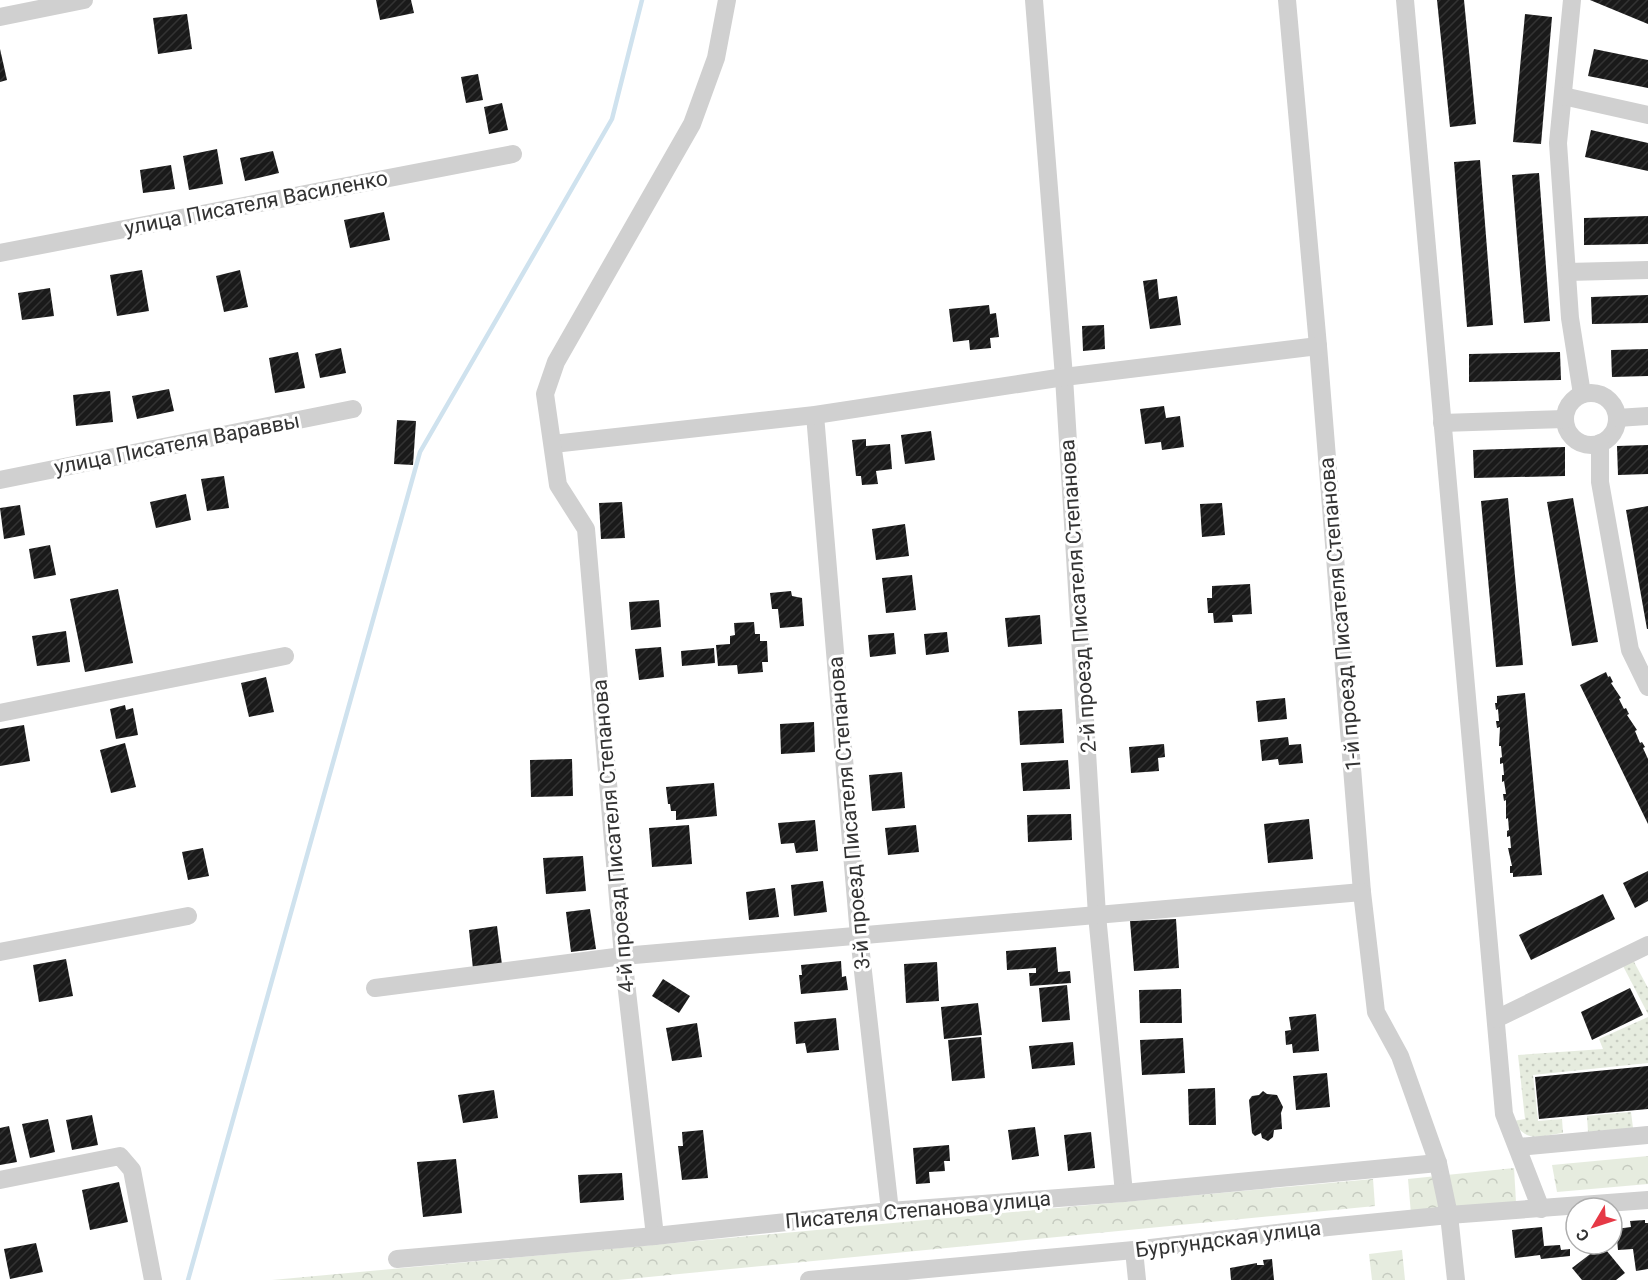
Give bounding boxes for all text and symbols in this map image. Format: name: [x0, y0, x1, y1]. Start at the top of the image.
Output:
street label: улица Писателя Василенко: [122, 166, 390, 240]
street label: улица Писателя Вараввы: [52, 408, 302, 480]
street label: 2-й проезд Писателя Степанова: [1055, 438, 1101, 754]
street label: 1-й проезд Писателя Степанова: [1314, 456, 1366, 772]
street label: 3-й проезд Писателя Степанова: [823, 655, 875, 971]
street label: 4-й проезд Писателя Степанова: [587, 678, 639, 994]
street label: Писателя Степанова улица: [784, 1186, 1052, 1234]
north arrow: [1564, 1196, 1624, 1256]
street label: Бургундская улица: [1134, 1216, 1322, 1262]
text: С: [1572, 1225, 1593, 1245]

